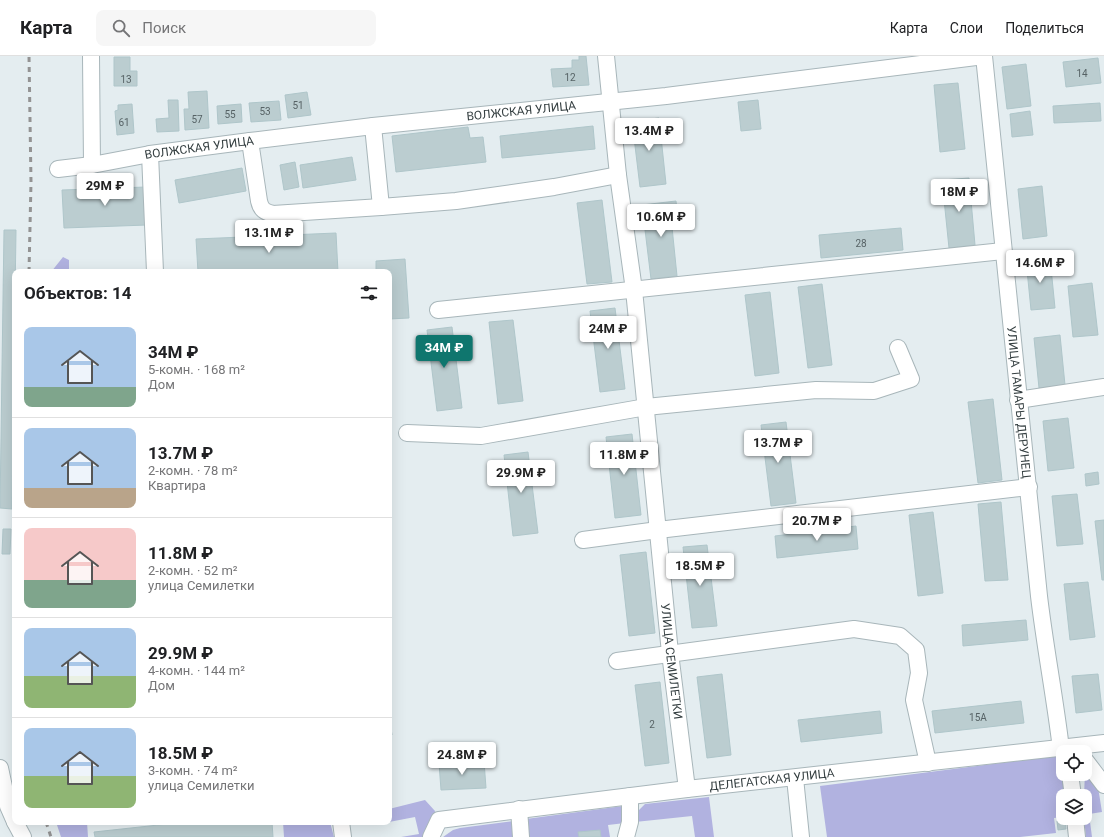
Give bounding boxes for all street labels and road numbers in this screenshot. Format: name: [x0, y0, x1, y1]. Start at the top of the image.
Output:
street label: ВОЛЖСКАЯ УЛИЦА: [466, 98, 577, 123]
street label: ВОЛЖСКАЯ УЛИЦА: [144, 134, 255, 162]
street label: УЛИЦА ТАМАРЫ ДЕРУНЕЦ: [1004, 326, 1034, 479]
street label: УЛИЦА СЕМИЛЕТКИ: [658, 603, 685, 720]
street label: ДЕЛЕГАТСКАЯ УЛИЦА: [708, 766, 835, 794]

